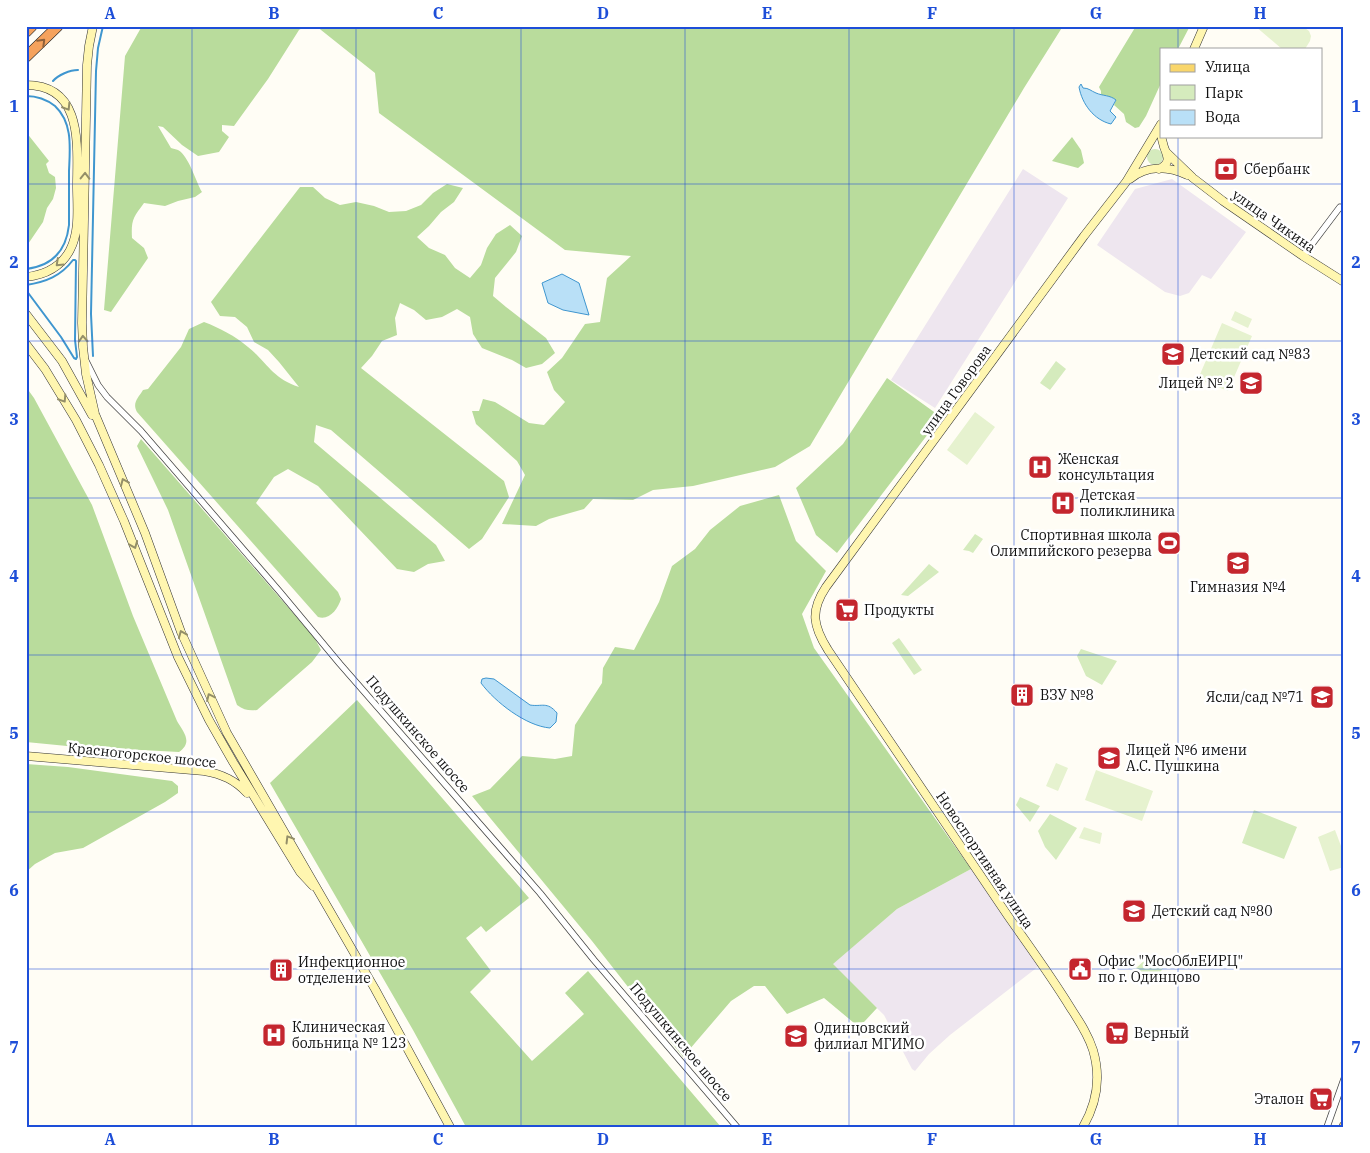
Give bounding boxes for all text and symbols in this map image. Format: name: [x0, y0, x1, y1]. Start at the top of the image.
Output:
text: A: [104, 3, 116, 23]
text: B: [268, 3, 280, 23]
text: C: [433, 3, 443, 23]
text: D: [597, 3, 609, 23]
text: E: [762, 3, 772, 23]
text: F: [927, 3, 937, 23]
text: G: [1090, 3, 1102, 23]
text: H: [1254, 3, 1267, 23]
one-way arrow: [36, 39, 45, 48]
legend: [1160, 48, 1322, 138]
text: Улица: [1205, 57, 1250, 76]
text: Парк: [1205, 83, 1243, 102]
text: 1: [9, 96, 19, 116]
text: 1: [1351, 96, 1361, 116]
one-way arrow: [60, 102, 70, 111]
text: Вода: [1205, 107, 1241, 126]
bank icon: Сбербанк: [1213, 156, 1239, 182]
place label: Сбербанк: [1244, 160, 1310, 178]
one-way arrow: [80, 172, 90, 180]
street label: улица Чикина: [1229, 185, 1320, 257]
text: 2: [9, 252, 19, 272]
text: 2: [1351, 252, 1361, 272]
one-way arrow: [56, 257, 65, 266]
one-way arrow: [77, 334, 88, 342]
street label: улица Говорова: [917, 341, 995, 439]
school or university icon: Детский сад №83: [1160, 341, 1186, 367]
place label: Детский сад №83: [1190, 345, 1311, 363]
school or university icon: Лицей № 2: [1238, 370, 1264, 396]
place label: Лицей № 2: [1159, 374, 1234, 392]
one-way arrow: [57, 393, 67, 402]
text: 3: [9, 409, 19, 429]
text: 3: [1351, 409, 1361, 429]
place label: Женская консультация: [1058, 450, 1155, 484]
hospital icon: Женская консультация: [1027, 454, 1053, 480]
one-way arrow: [119, 478, 130, 487]
place label: Детская поликлиника: [1080, 486, 1175, 520]
hospital icon: Детская поликлиника: [1050, 490, 1076, 516]
place label: Спортивная школа Олимпийского резерва: [990, 526, 1152, 560]
sports icon: Спортивная школа Олимпийского резерва: [1156, 530, 1182, 556]
one-way arrow: [128, 540, 138, 549]
school or university icon: Гимназия №4: [1225, 550, 1251, 576]
text: 4: [9, 566, 19, 586]
text: 4: [1351, 566, 1361, 586]
place label: Гимназия №4: [1190, 578, 1286, 596]
supermarket icon: Продукты: [834, 597, 860, 623]
place label: Продукты: [864, 601, 934, 619]
one-way arrow: [178, 630, 188, 639]
street label: Подушкинское шоссе: [362, 672, 474, 796]
building icon: ВЗУ №8: [1009, 682, 1035, 708]
school or university icon: Ясли/сад №71: [1309, 684, 1335, 710]
place label: ВЗУ №8: [1040, 686, 1094, 704]
place label: Ясли/сад №71: [1206, 688, 1304, 706]
one-way arrow: [205, 693, 216, 702]
text: 5: [9, 723, 19, 743]
text: 5: [1351, 723, 1361, 743]
street label: Красногорское шоссе: [67, 738, 217, 772]
place label: Лицей №6 имени А.С. Пушкина: [1126, 741, 1247, 775]
school or university icon: Лицей №6 имени А.С. Пушкина: [1096, 745, 1122, 771]
street label: Новоспортивная улица: [932, 788, 1038, 932]
one-way arrow: [285, 835, 295, 844]
text: 6: [9, 880, 19, 900]
text: 6: [1351, 880, 1361, 900]
school or university icon: Детский сад №80: [1121, 898, 1147, 924]
place label: Детский сад №80: [1152, 902, 1273, 920]
place label: Офис "МосОблЕИРЦ" по г. Одинцово: [1098, 952, 1243, 986]
place label: Инфекционное отделение: [298, 953, 405, 987]
public building icon: Офис "МосОблЕИРЦ" по г. Одинцово: [1067, 956, 1093, 982]
building icon: Инфекционное отделение: [268, 957, 294, 983]
street label: Подушкинское шоссе: [626, 979, 736, 1105]
place label: Клиническая больница № 123: [292, 1018, 406, 1052]
place label: Одинцовский филиал МГИМО: [814, 1019, 925, 1053]
supermarket icon: Верный: [1104, 1020, 1130, 1046]
hospital icon: Клиническая больница № 123: [261, 1022, 287, 1048]
school or university icon: Одинцовский филиал МГИМО: [783, 1023, 809, 1049]
place label: Верный: [1134, 1024, 1189, 1042]
text: 7: [9, 1037, 19, 1057]
text: 7: [1351, 1037, 1361, 1057]
supermarket icon: Эталон: [1308, 1086, 1334, 1112]
place label: Эталон: [1254, 1090, 1304, 1108]
text: A: [104, 1129, 116, 1149]
text: B: [268, 1129, 280, 1149]
text: C: [433, 1129, 443, 1149]
text: D: [597, 1129, 609, 1149]
text: E: [762, 1129, 772, 1149]
text: F: [927, 1129, 937, 1149]
text: G: [1090, 1129, 1102, 1149]
text: H: [1254, 1129, 1267, 1149]

